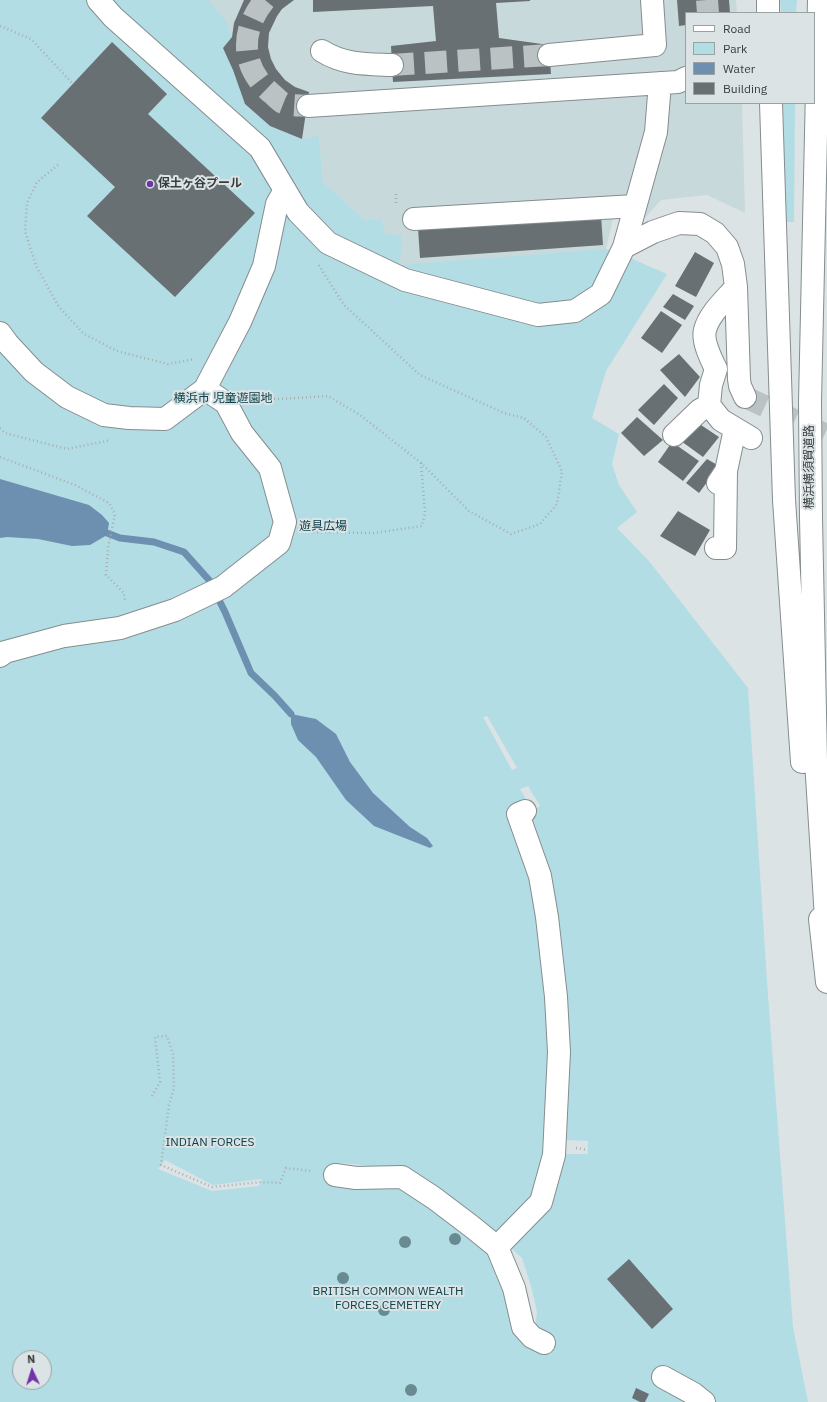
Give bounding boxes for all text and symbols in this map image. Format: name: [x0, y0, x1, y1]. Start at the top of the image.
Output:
legend: [685, 12, 815, 104]
text: Road: [723, 21, 751, 36]
text: Park: [723, 41, 747, 56]
text: Water: [723, 61, 755, 76]
text: Building: [723, 81, 767, 96]
place label: 保土ヶ谷プール: [158, 177, 242, 191]
marker: 保土ヶ谷プール: [145, 179, 155, 189]
park label: 横浜市 児童遊園地: [174, 392, 272, 406]
street label: 横浜横須賀道路: [803, 425, 817, 509]
park label: 遊具広場: [299, 520, 347, 534]
park label: INDIAN FORCES: [165, 1136, 255, 1150]
park label: BRITISH COMMON WEALTH FORCES CEMETERY: [312, 1285, 464, 1313]
north arrow: [12, 1350, 52, 1390]
text: N: [27, 1352, 36, 1366]

